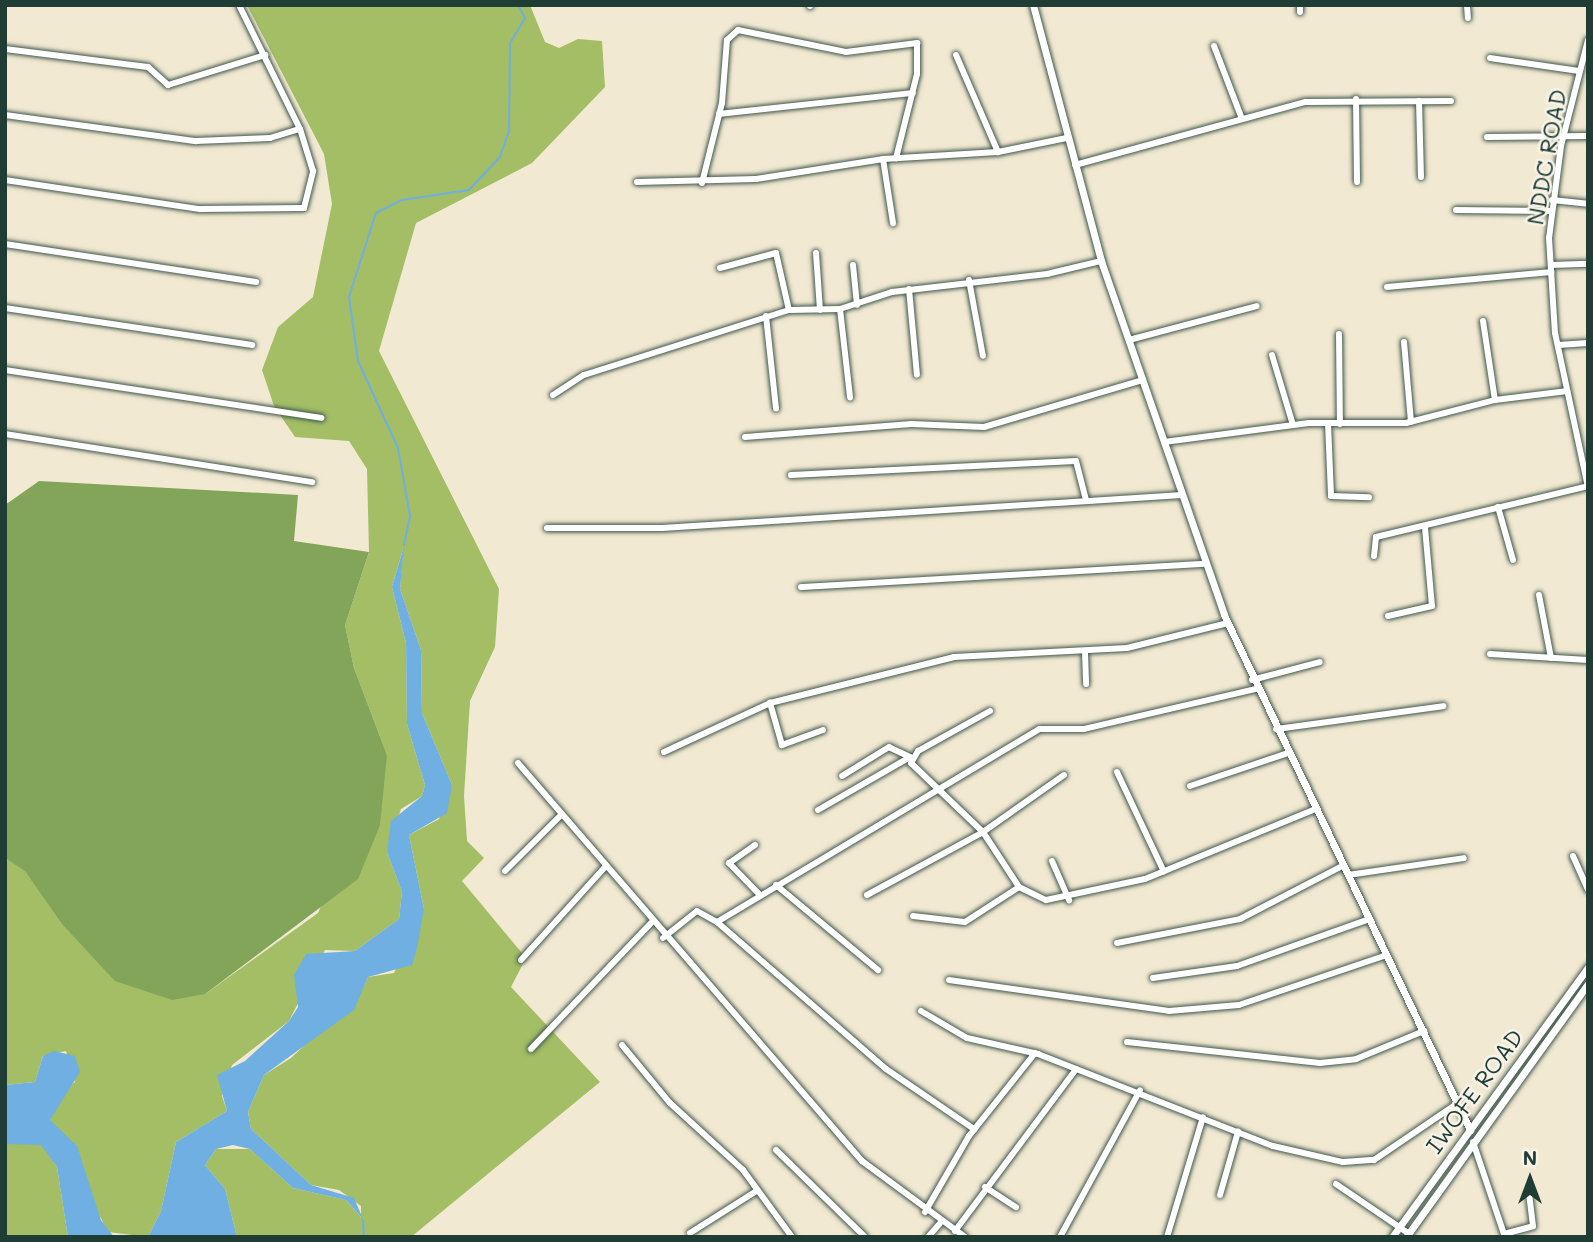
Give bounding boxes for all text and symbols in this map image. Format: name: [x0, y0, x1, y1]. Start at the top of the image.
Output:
street label: NDDC ROAD: [1521, 87, 1571, 227]
street label: IWOFE ROAD: [1420, 1024, 1528, 1158]
north arrow: [1495, 1144, 1565, 1214]
text: N: [1523, 1145, 1537, 1170]

